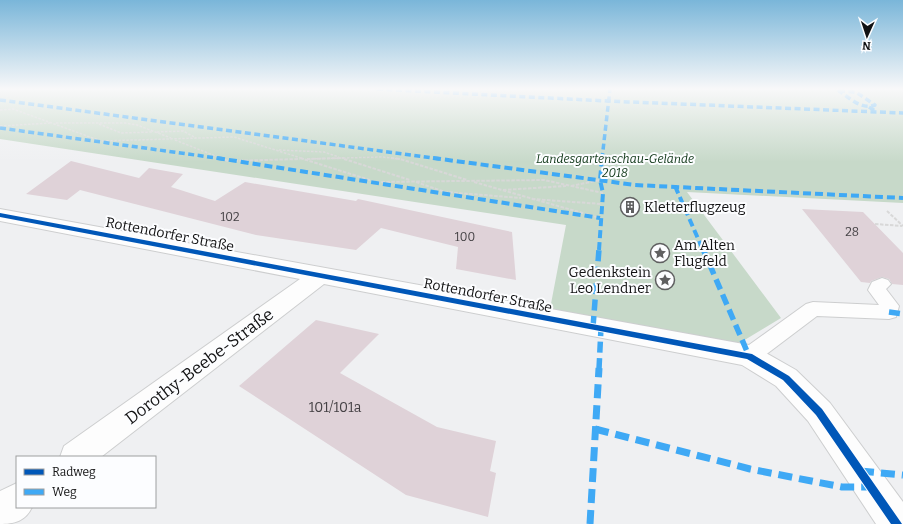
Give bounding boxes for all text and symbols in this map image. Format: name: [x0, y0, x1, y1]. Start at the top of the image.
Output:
north arrow: [847, 16, 887, 56]
text: N: [861, 39, 871, 52]
park label: Landesgartenschau-Gelände 2018: [536, 152, 694, 180]
building icon: Kletterflugzeug: [619, 196, 641, 218]
place label: Kletterflugzeug: [644, 199, 746, 216]
house number: 102: [220, 210, 240, 224]
street label: Rottendorfer Straße: [104, 214, 236, 255]
house number: 28: [845, 225, 859, 239]
house number: 100: [455, 230, 475, 244]
place label: Am Alten Flugfeld: [674, 237, 735, 270]
place icon: Am Alten Flugfeld: [649, 242, 671, 264]
place label: Gedenkstein Leo Lendner: [568, 264, 651, 297]
place icon: Gedenkstein Leo Lendner: [654, 269, 676, 291]
street label: Rottendorfer Straße: [422, 275, 554, 316]
street label: Dorothy-Beebe-Straße: [121, 304, 278, 429]
house number: 101/101a: [309, 399, 362, 416]
legend: [16, 456, 156, 508]
text: Radweg: [52, 465, 96, 479]
text: Weg: [52, 485, 77, 499]

